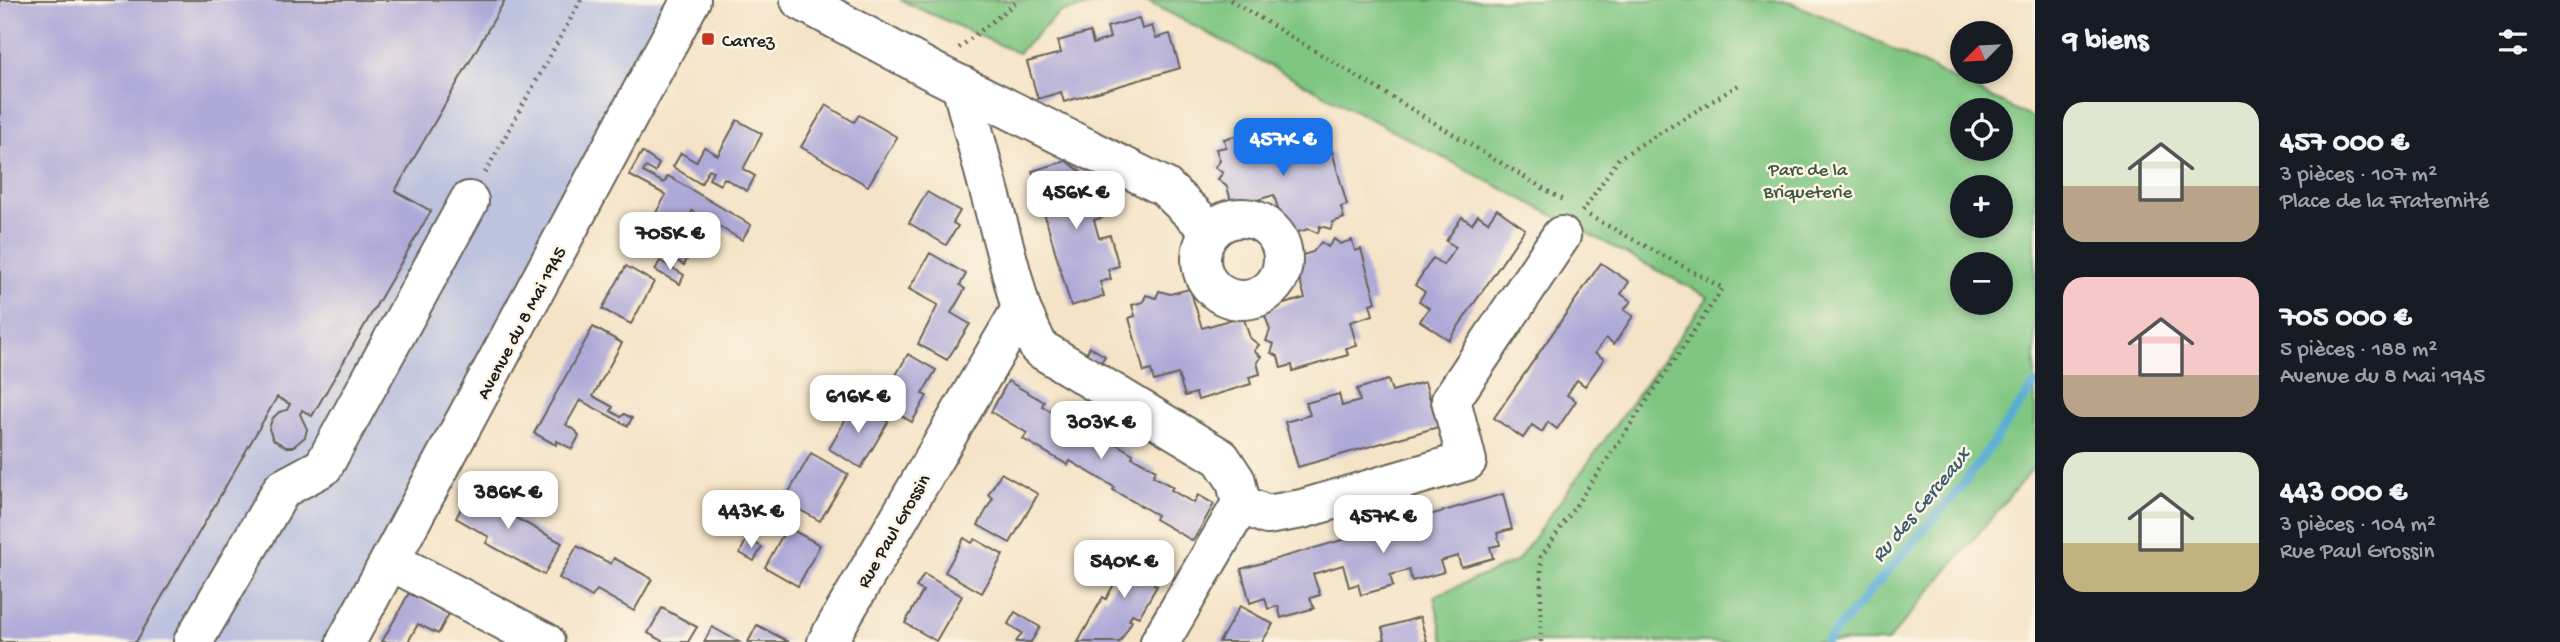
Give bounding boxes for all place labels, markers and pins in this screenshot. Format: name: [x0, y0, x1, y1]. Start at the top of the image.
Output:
marker: Carrez: [700, 31, 716, 47]
place label: Carrez: [722, 31, 775, 54]
pin: 457K €: [1226, 118, 1340, 178]
pin: 456K €: [1019, 172, 1133, 231]
pin: 705K €: [613, 212, 727, 272]
pin: 616K €: [801, 376, 915, 435]
pin: 303K €: [1044, 402, 1158, 461]
pin: 386K €: [451, 472, 565, 531]
pin: 443K €: [694, 490, 808, 550]
pin: 457K €: [1326, 496, 1440, 555]
pin: 540K €: [1067, 540, 1181, 600]

